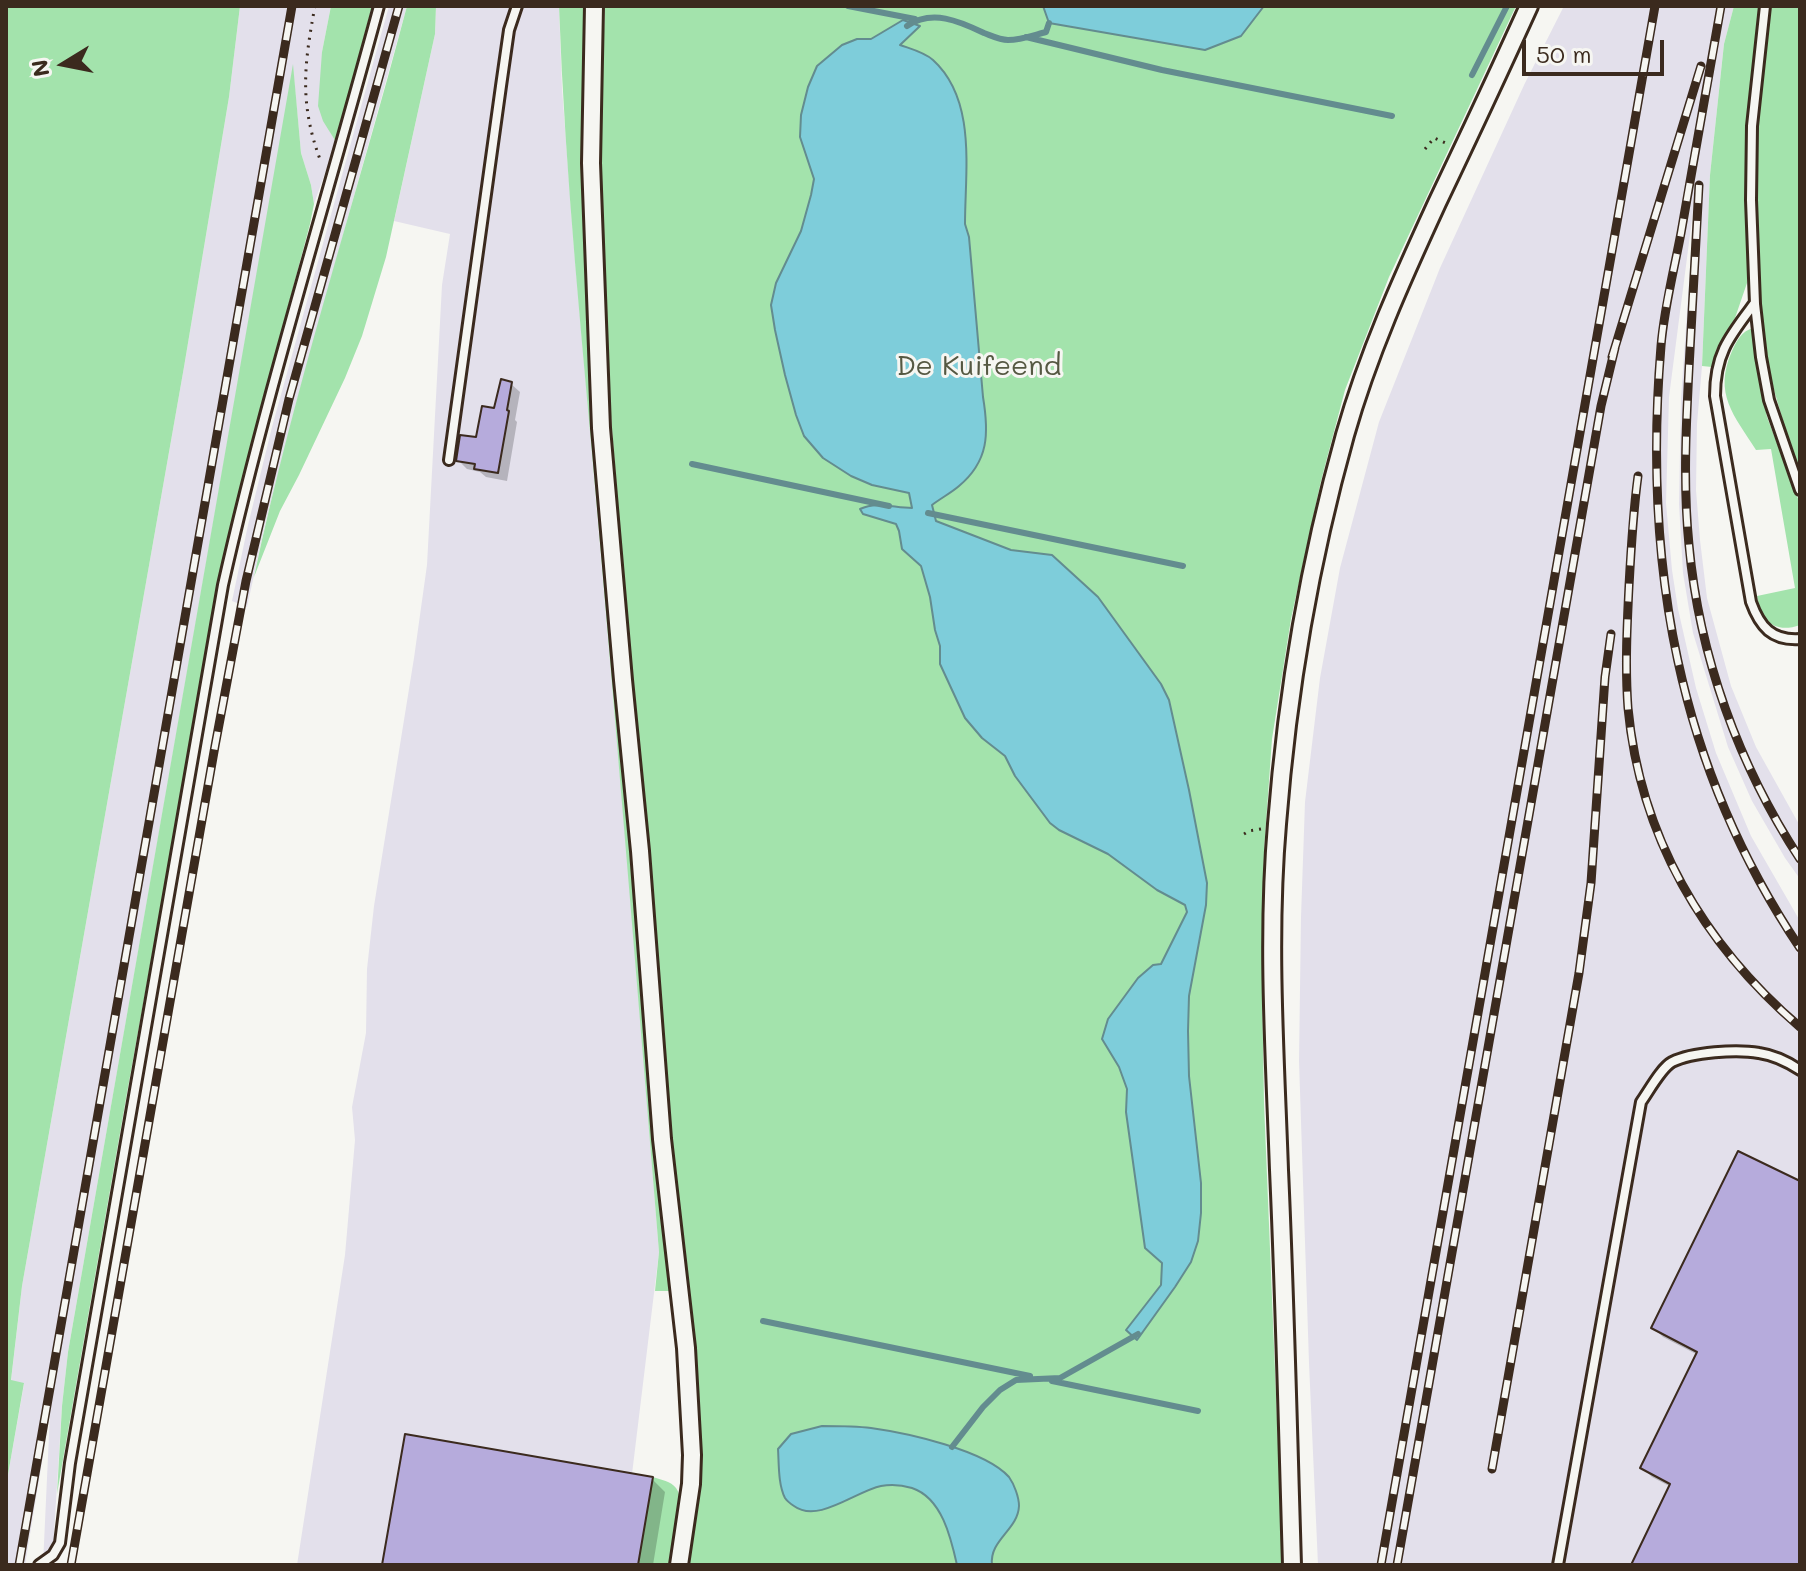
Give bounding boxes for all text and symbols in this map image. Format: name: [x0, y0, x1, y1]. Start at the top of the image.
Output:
north arrow: [24, 24, 104, 104]
scale bar: [1526, 24, 1668, 74]
text: 50 m: [1536, 38, 1592, 69]
text: N: [24, 58, 56, 79]
park label: De Kuifeend: [896, 349, 1062, 383]

